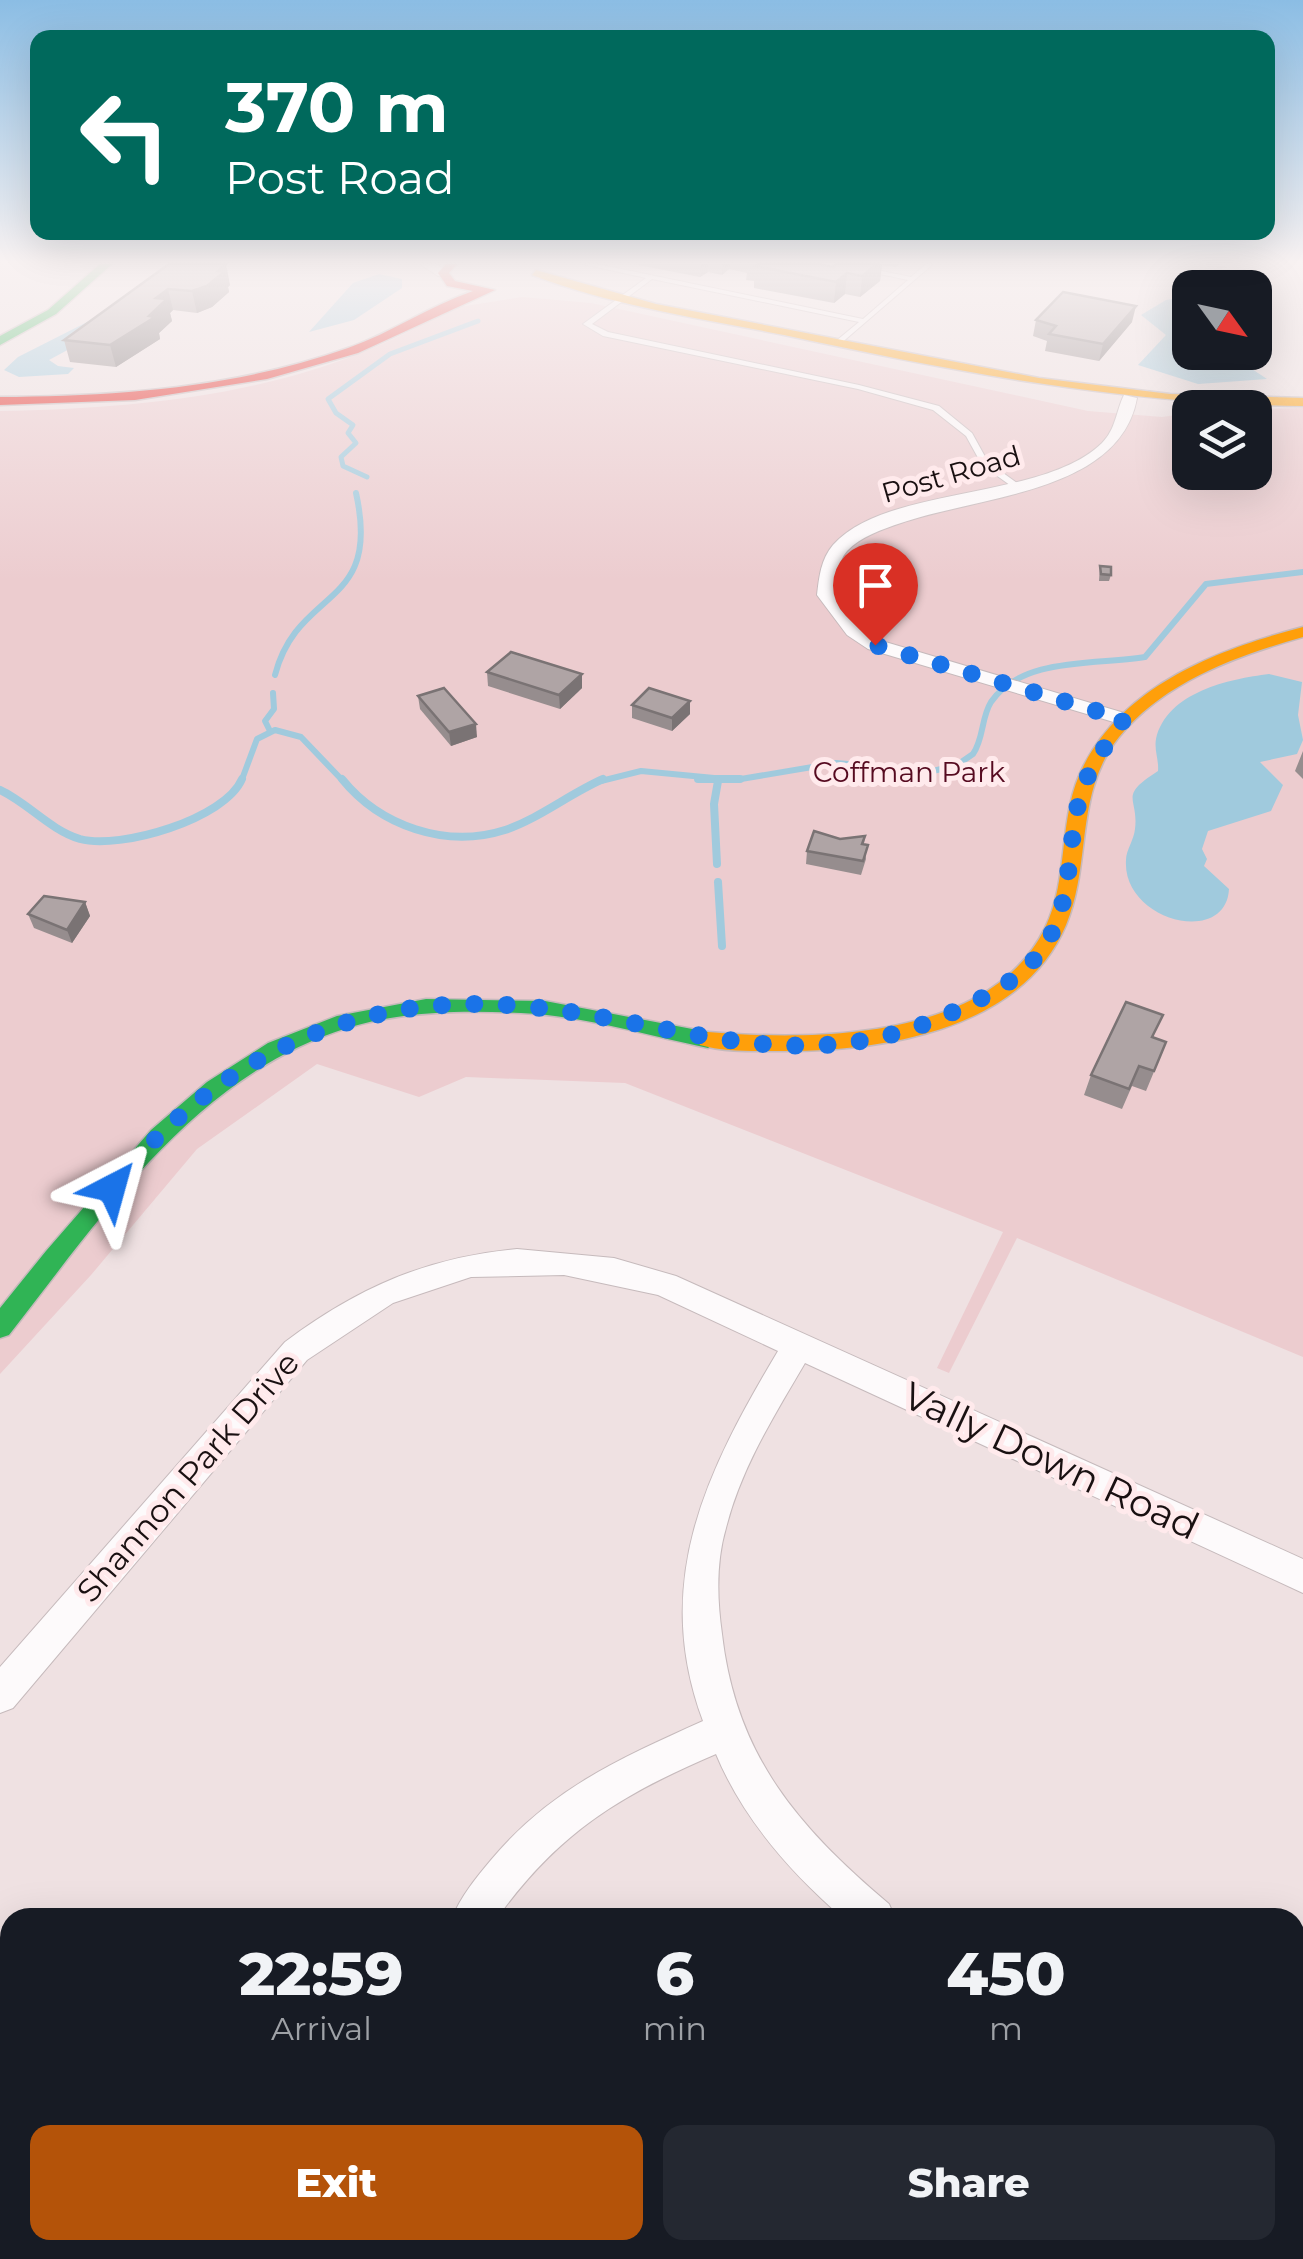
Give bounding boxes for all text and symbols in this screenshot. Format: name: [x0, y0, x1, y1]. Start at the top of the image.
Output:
text: 370 m: [225, 64, 449, 150]
icon: left: [60, 70, 190, 200]
text: Post Road: [225, 150, 455, 205]
north arrow: [1172, 270, 1272, 370]
map controls: [1172, 270, 1272, 490]
button: layers: [1172, 390, 1272, 490]
street label: Post Road: [878, 438, 1024, 510]
pin: [833, 543, 918, 646]
icon: arrive: [848, 558, 903, 613]
park label: Coffman Park: [813, 755, 1005, 789]
position arrow: [60, 1136, 164, 1240]
street label: Shannon Park Drive: [68, 1344, 307, 1610]
street label: Vally Down Road: [896, 1371, 1206, 1550]
text: 22:59: [239, 1937, 403, 2010]
text: 6: [655, 1937, 694, 2010]
text: 450: [946, 1937, 1066, 2010]
text: Arrival: [271, 2009, 372, 2048]
text: min: [643, 2009, 707, 2048]
text: m: [989, 2009, 1023, 2048]
button: Exit: [30, 2125, 643, 2240]
button: Share: [663, 2125, 1275, 2240]

